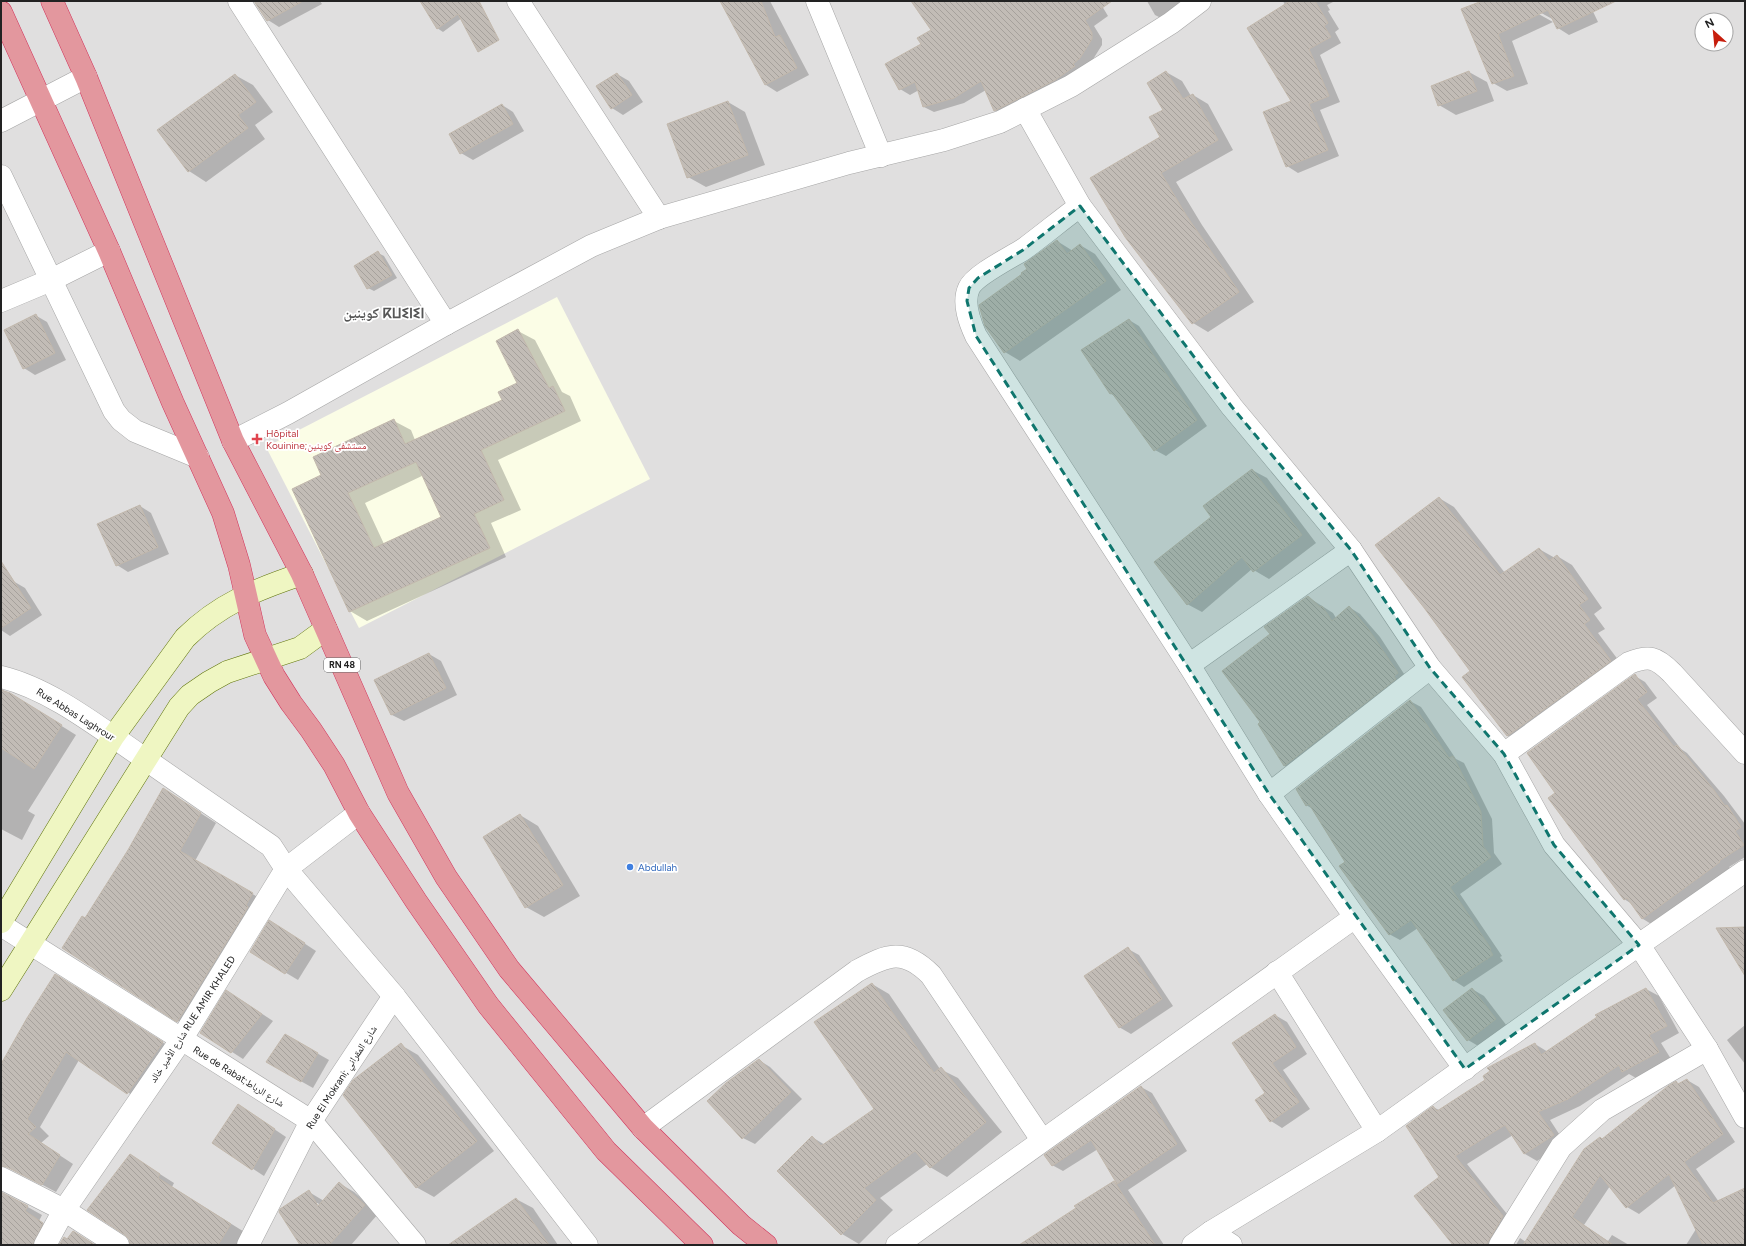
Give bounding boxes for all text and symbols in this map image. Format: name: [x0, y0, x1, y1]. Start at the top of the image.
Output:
north arrow: [1694, 12, 1734, 52]
text: N: [1703, 16, 1716, 31]
district label: كوينين ⴽⵡⵉⵏⵉⵏ: [344, 305, 424, 322]
place label: Hôpital Kouinine;مستشفى كوينين: [266, 427, 367, 452]
marker: Hôpital Kouinine;مستشفى كوينين: [251, 433, 263, 445]
road number: RN 48: [324, 658, 360, 672]
street label: Rue Abbas Laghrour: [34, 685, 118, 744]
place label: Abdullah: [638, 861, 678, 874]
marker: Abdullah: [625, 862, 635, 872]
street label: شارع الأمير خالد RUE AMIR KHALED: [146, 953, 238, 1085]
street label: Rue El Mokrani; شارع المقراني: [303, 1023, 381, 1132]
street label: Rue de Rabat;شارع الرباط: [191, 1043, 287, 1110]

